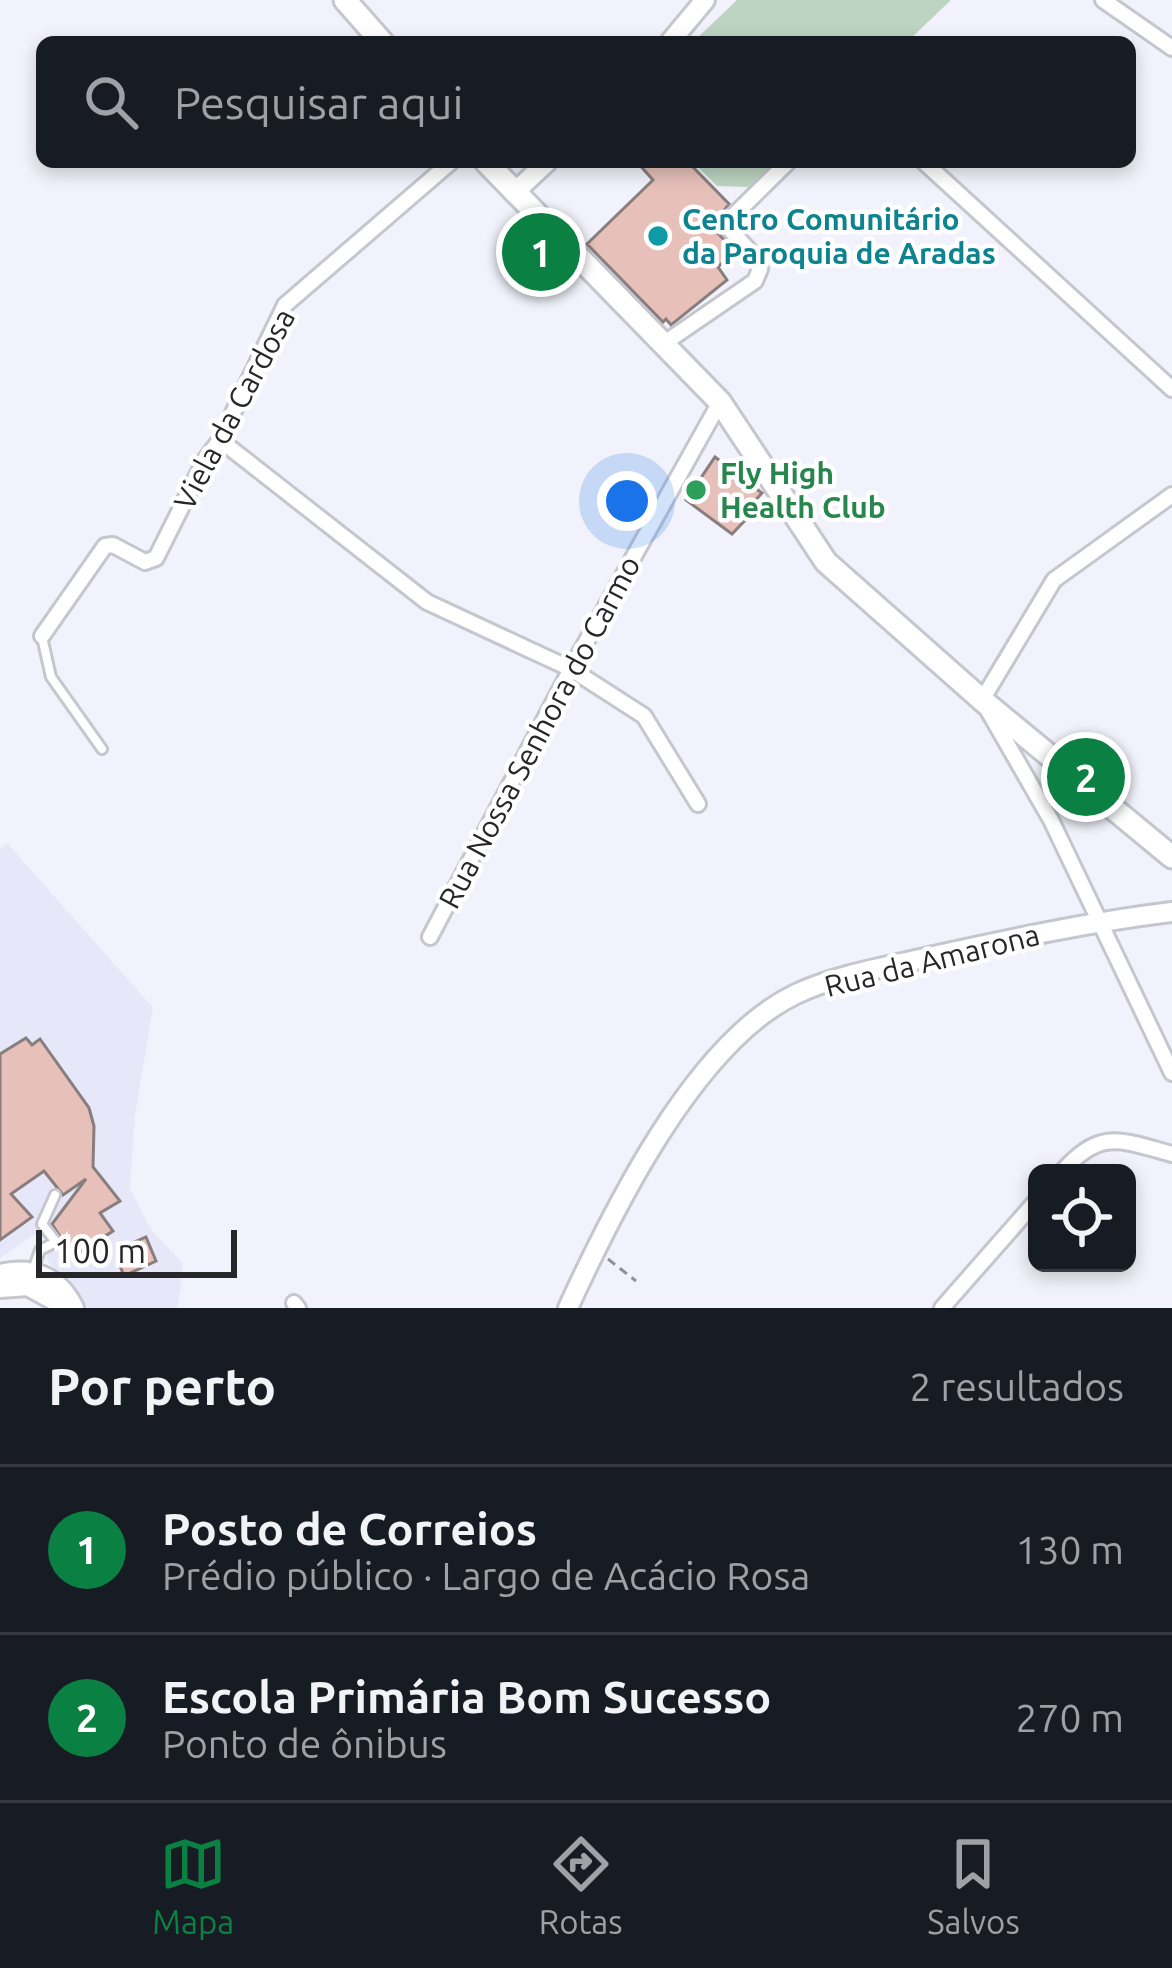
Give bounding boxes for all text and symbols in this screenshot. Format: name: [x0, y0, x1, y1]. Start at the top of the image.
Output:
search box: [36, 36, 1136, 168]
icon: search: [78, 69, 144, 135]
text: Pesquisar aqui: [174, 77, 463, 128]
place label: Centro Comunitário da Paroquia de Aradas: [682, 202, 996, 270]
pin: 1: [502, 207, 580, 297]
marker: Centro Comunitário da Paroquia de Aradas: [645, 223, 671, 249]
street label: Viela da Cardosa: [167, 303, 301, 515]
place label: Fly High Health Club: [720, 456, 886, 524]
your location: [597, 471, 657, 531]
marker: Fly High Health Club: [683, 477, 709, 503]
street label: Rua Nossa Senhora do Carmo: [432, 550, 646, 914]
pin: 2: [1047, 732, 1125, 822]
street label: Rua da Amarona: [821, 917, 1043, 1003]
map controls: [1028, 1164, 1136, 1272]
button: locate: [1028, 1164, 1136, 1272]
scale bar: [36, 1224, 237, 1277]
text: 100 m: [54, 1232, 146, 1269]
text: Por perto: [48, 1357, 276, 1415]
text: 2 resultados: [910, 1365, 1124, 1408]
text: Posto de Correios: [162, 1503, 537, 1554]
text: 1: [76, 1528, 98, 1571]
text: 130 m: [1015, 1528, 1124, 1571]
text: Prédio público · Largo de Acácio Rosa: [162, 1554, 810, 1597]
text: Escola Primária Bom Sucesso: [162, 1671, 771, 1722]
text: 2: [76, 1696, 98, 1739]
text: 270 m: [1015, 1696, 1124, 1739]
text: Ponto de ônibus: [162, 1722, 447, 1765]
tab: Mapa: [152, 1831, 234, 1940]
tab: Rotas: [539, 1831, 623, 1940]
tab: Salvos: [927, 1831, 1020, 1940]

